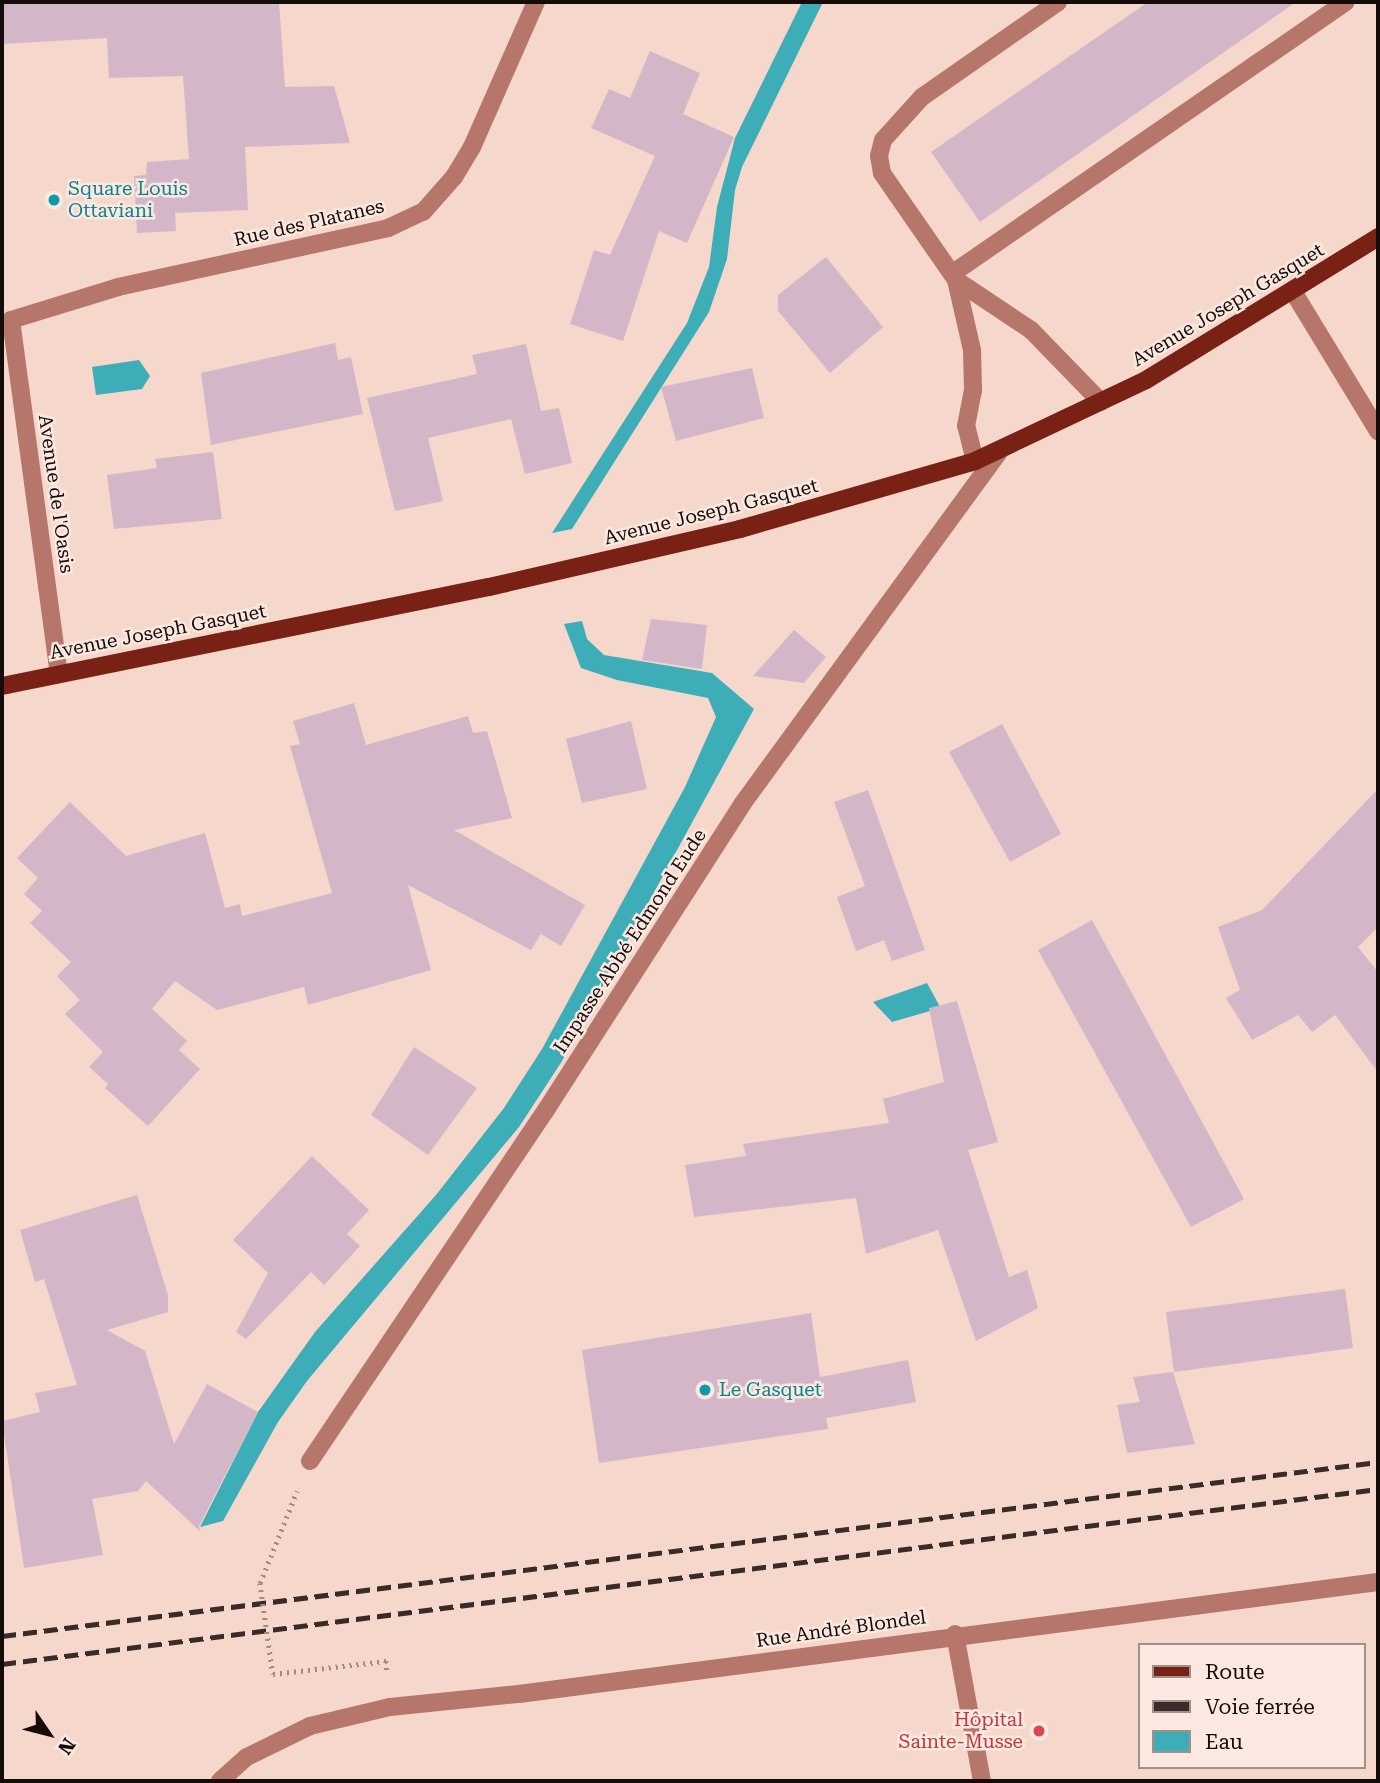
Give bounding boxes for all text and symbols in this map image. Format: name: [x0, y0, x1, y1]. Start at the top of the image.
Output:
place label: Square Louis Ottaviani: [68, 178, 188, 222]
marker: Square Louis Ottaviani: [46, 192, 62, 208]
street label: Rue des Platanes: [232, 195, 386, 251]
street label: Avenue Joseph Gasquet: [1128, 239, 1328, 371]
street label: Avenue de l'Oasis: [34, 413, 78, 575]
street label: Avenue Joseph Gasquet: [602, 474, 820, 550]
street label: Avenue Joseph Gasquet: [48, 600, 268, 664]
street label: Impasse Abbé Edmond Eude: [549, 825, 711, 1057]
place label: Le Gasquet: [719, 1379, 822, 1401]
marker: Le Gasquet: [697, 1382, 713, 1398]
street label: Rue André Blondel: [755, 1606, 927, 1652]
legend: [1138, 1643, 1366, 1769]
text: Route: [1205, 1660, 1264, 1684]
text: Voie ferrée: [1205, 1695, 1315, 1719]
north arrow: [14, 1699, 84, 1769]
place label: Hôpital Sainte-Musse: [899, 1709, 1023, 1753]
marker: Hôpital Sainte-Musse: [1029, 1721, 1049, 1741]
text: Eau: [1205, 1730, 1243, 1754]
text: N: [53, 1734, 80, 1759]

